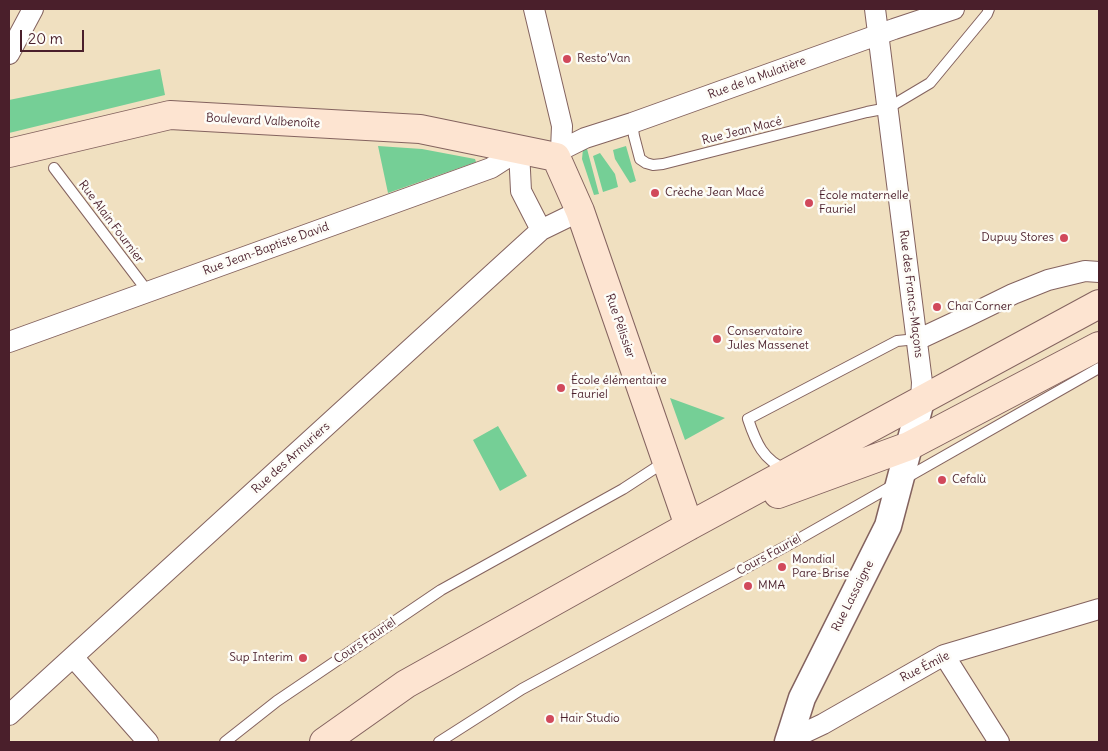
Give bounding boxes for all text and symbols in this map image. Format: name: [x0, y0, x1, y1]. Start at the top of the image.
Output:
scale bar: [22, 20, 86, 52]
text: 20 m: [28, 29, 63, 48]
place label: Resto’Van: [577, 52, 631, 66]
marker: Resto’Van: [561, 53, 573, 65]
street label: Rue de la Mulatière: [706, 54, 808, 102]
street label: Boulevard Valbenoîte: [205, 111, 321, 131]
street label: Rue Jean Macé: [701, 114, 783, 148]
street label: Rue Alain Fournier: [75, 178, 147, 266]
place label: Crèche Jean Macé: [665, 186, 764, 200]
marker: Crèche Jean Macé: [649, 187, 661, 199]
place label: École maternelle Fauriel: [819, 189, 909, 217]
marker: École maternelle Fauriel: [803, 197, 815, 209]
street label: Rue Jean-Baptiste David: [201, 219, 331, 279]
street label: Rue des Francs-Maçons: [896, 229, 926, 359]
place label: Dupuy Stores: [981, 231, 1054, 245]
marker: Dupuy Stores: [1058, 232, 1070, 244]
street label: Rue Pélissier: [602, 292, 638, 360]
place label: Chaï Corner: [947, 300, 1012, 314]
marker: Chaï Corner: [931, 301, 943, 313]
place label: Conservatoire Jules Massenet: [727, 325, 809, 353]
marker: Conservatoire Jules Massenet: [711, 333, 723, 345]
place label: École élémentaire Fauriel: [571, 374, 667, 402]
marker: École élémentaire Fauriel: [555, 382, 567, 394]
street label: Rue des Armuriers: [249, 419, 333, 497]
place label: Cefalù: [952, 473, 986, 487]
marker: Cefalù: [936, 474, 948, 486]
street label: Cours Fauriel: [734, 531, 804, 579]
place label: Mondial Pare-Brise: [792, 553, 849, 581]
street label: Rue Lassaigne: [829, 558, 877, 634]
marker: Mondial Pare-Brise: [776, 561, 788, 573]
place label: MMA: [758, 579, 785, 593]
marker: MMA: [742, 580, 754, 592]
street label: Cours Fauriel: [331, 615, 399, 667]
street label: Rue Émile: [898, 649, 952, 685]
place label: Sup Interim: [229, 651, 293, 665]
marker: Sup Interim: [297, 652, 309, 664]
place label: Hair Studio: [560, 712, 620, 726]
marker: Hair Studio: [544, 713, 556, 725]

